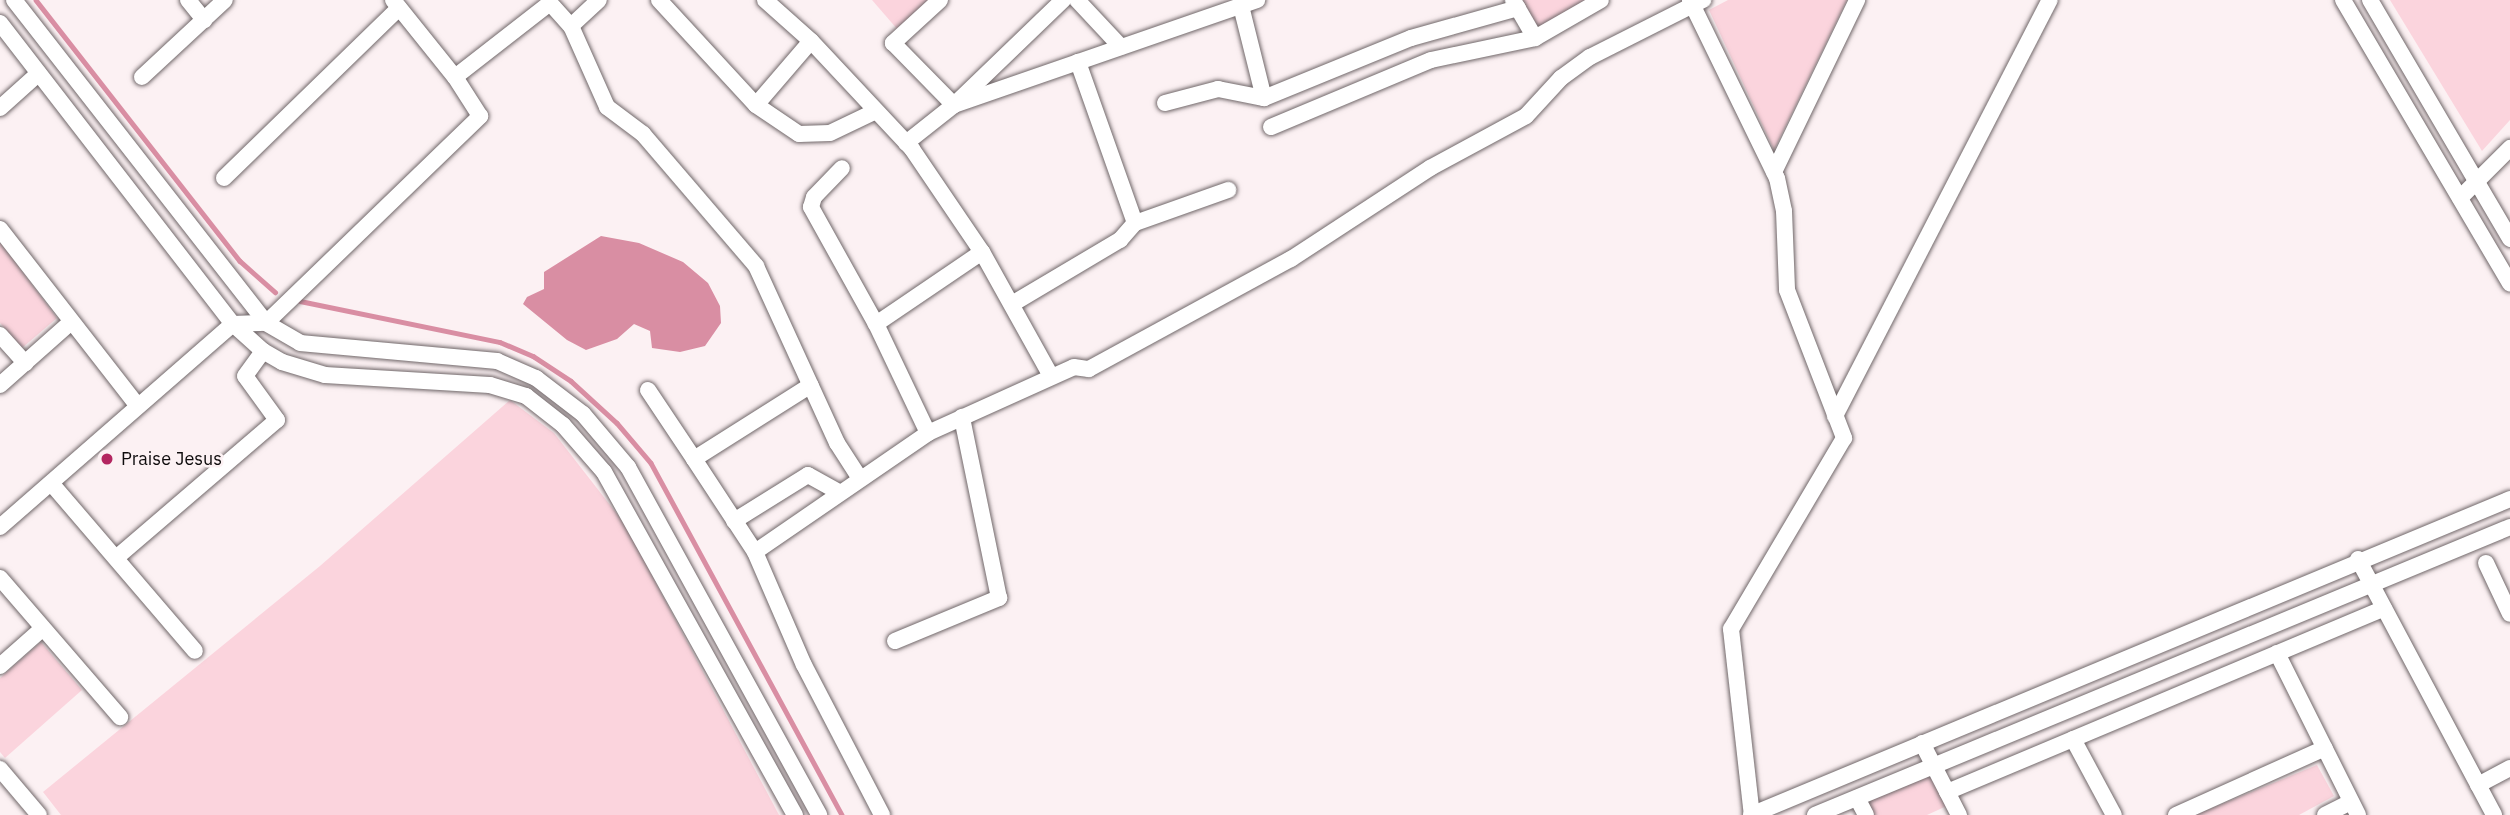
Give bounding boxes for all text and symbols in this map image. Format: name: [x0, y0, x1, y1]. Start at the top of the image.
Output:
place label: Praise Jesus: [121, 448, 222, 470]
marker: Praise Jesus: [99, 451, 115, 467]

